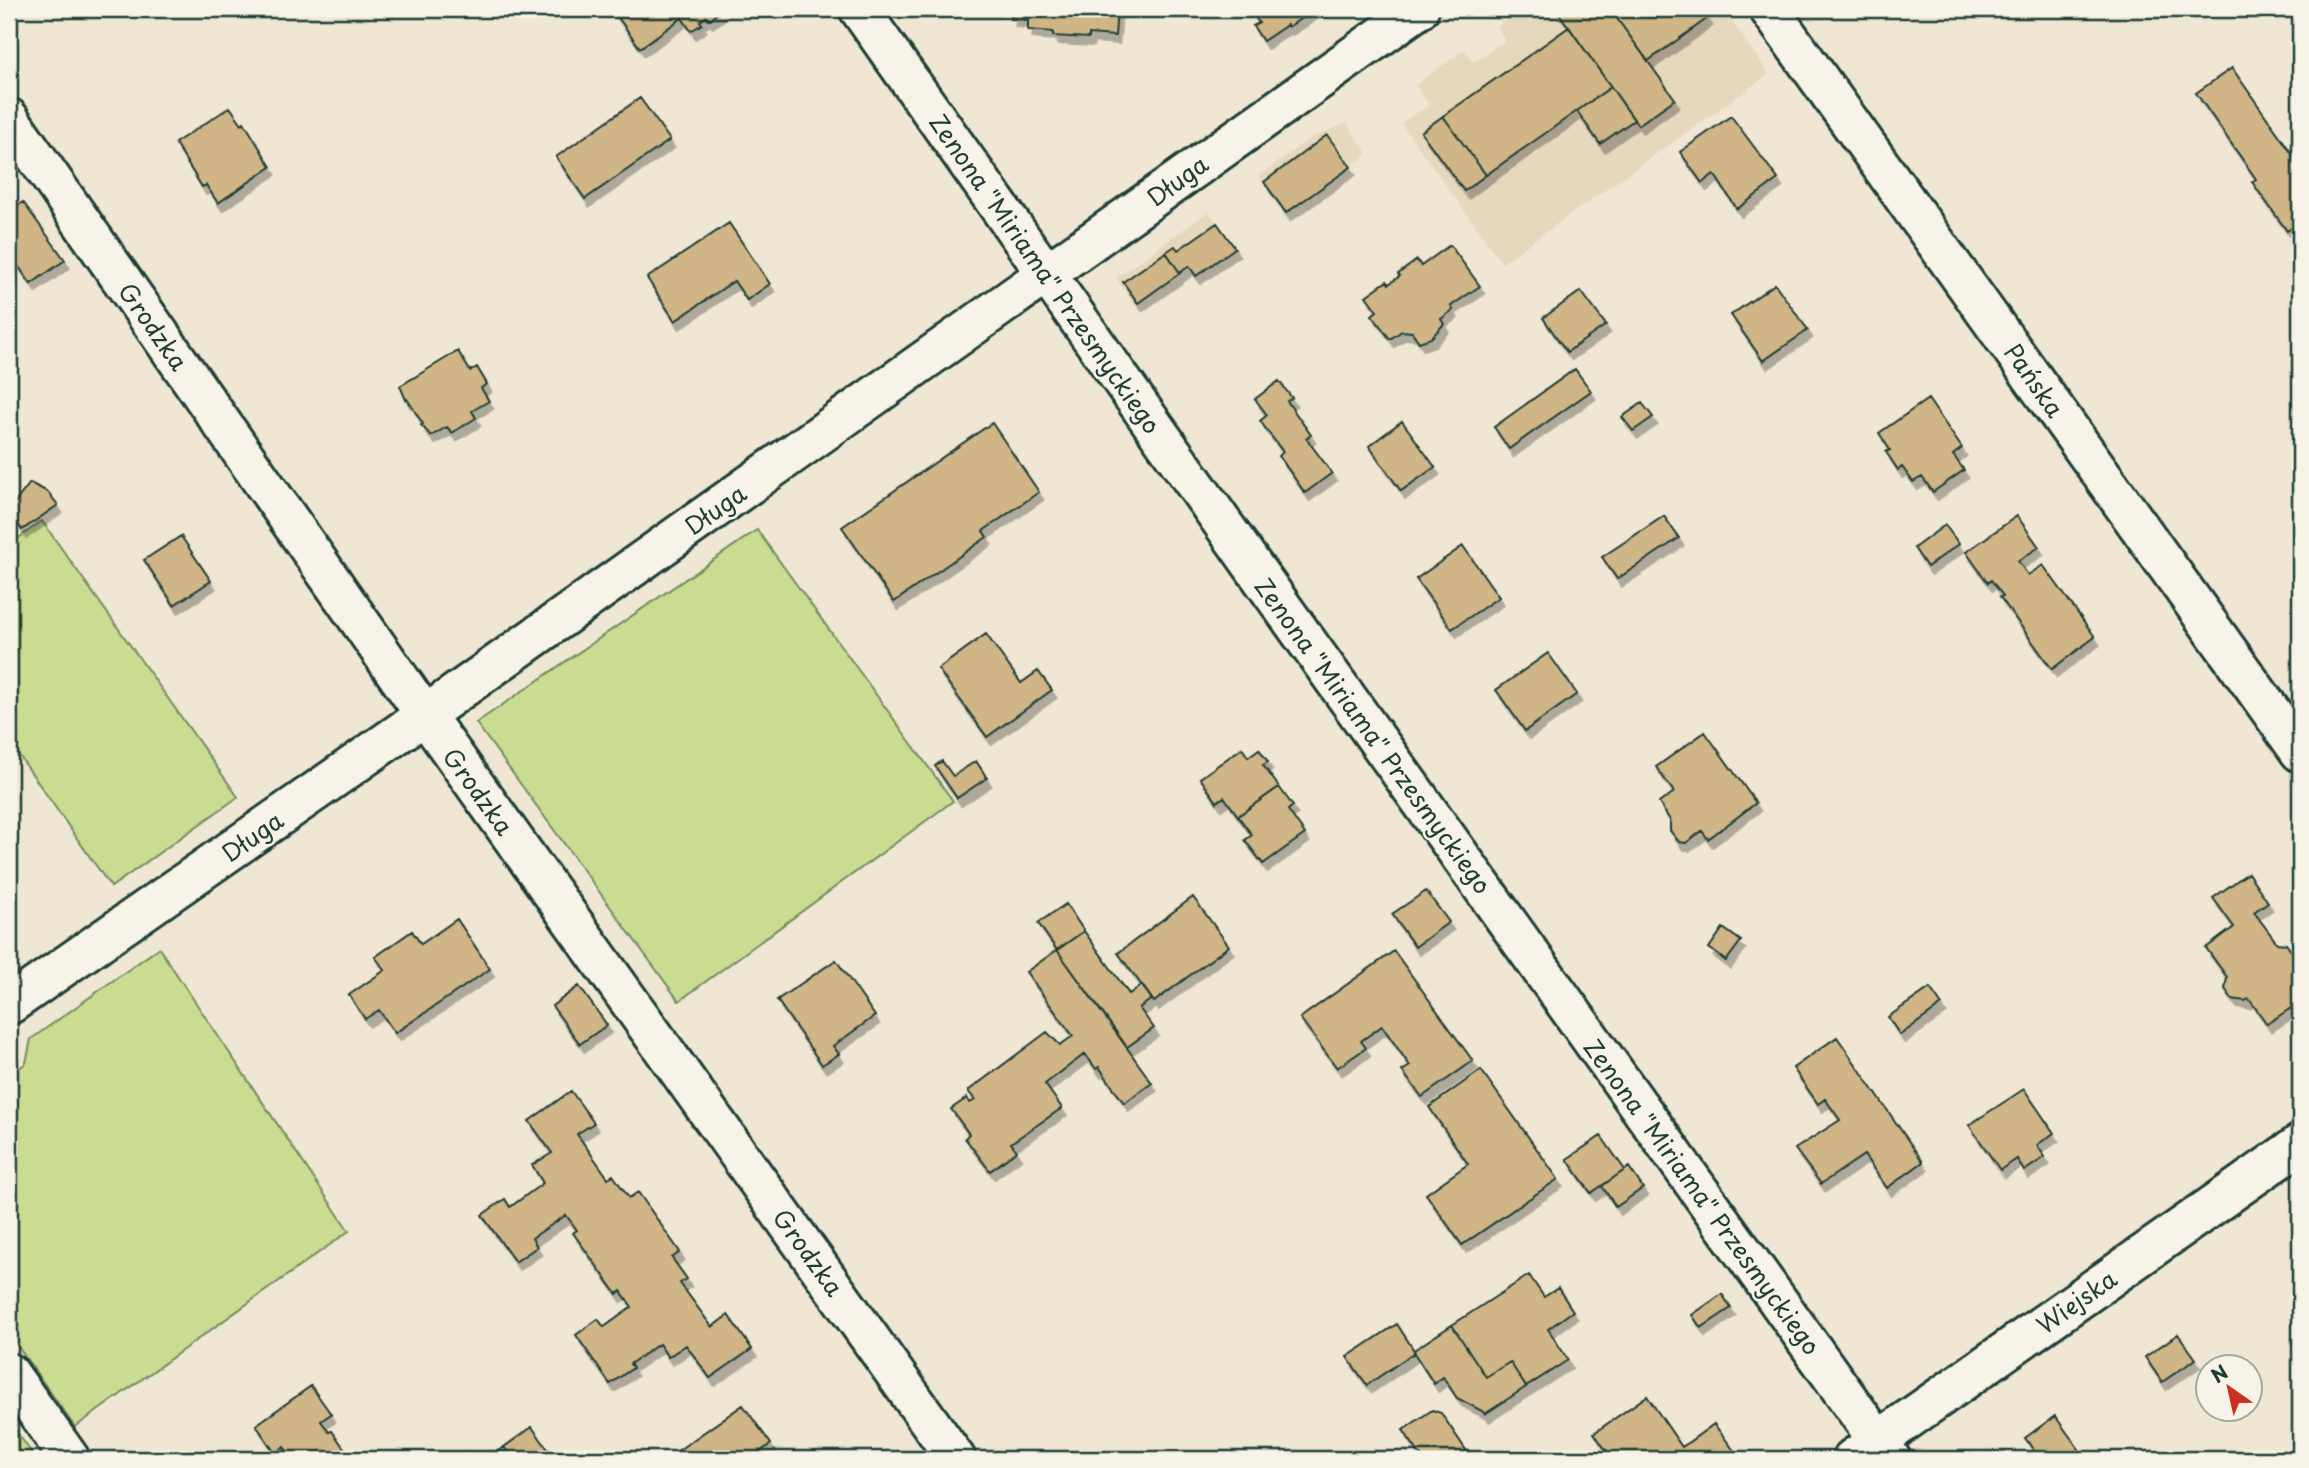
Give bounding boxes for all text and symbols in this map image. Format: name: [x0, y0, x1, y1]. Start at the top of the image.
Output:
street label: Zenona "Miriama" Przesmyckiego: [921, 106, 1171, 440]
street label: Długa: [1139, 146, 1215, 214]
street label: Grodzka: [111, 275, 198, 377]
street label: Pańska: [1997, 336, 2074, 424]
street label: Długa: [677, 475, 753, 543]
street label: Zenona "Miriama" Przesmyckiego: [1247, 569, 1501, 901]
street label: Grodzka: [435, 740, 523, 842]
street label: Długa: [214, 802, 290, 870]
street label: Zenona "Miriama" Przesmyckiego: [1576, 1030, 1830, 1362]
street label: Grodzka: [765, 1201, 853, 1303]
street label: Wiejska: [2028, 1260, 2124, 1342]
north arrow: [2194, 1352, 2264, 1422]
text: N: [2205, 1357, 2233, 1389]

